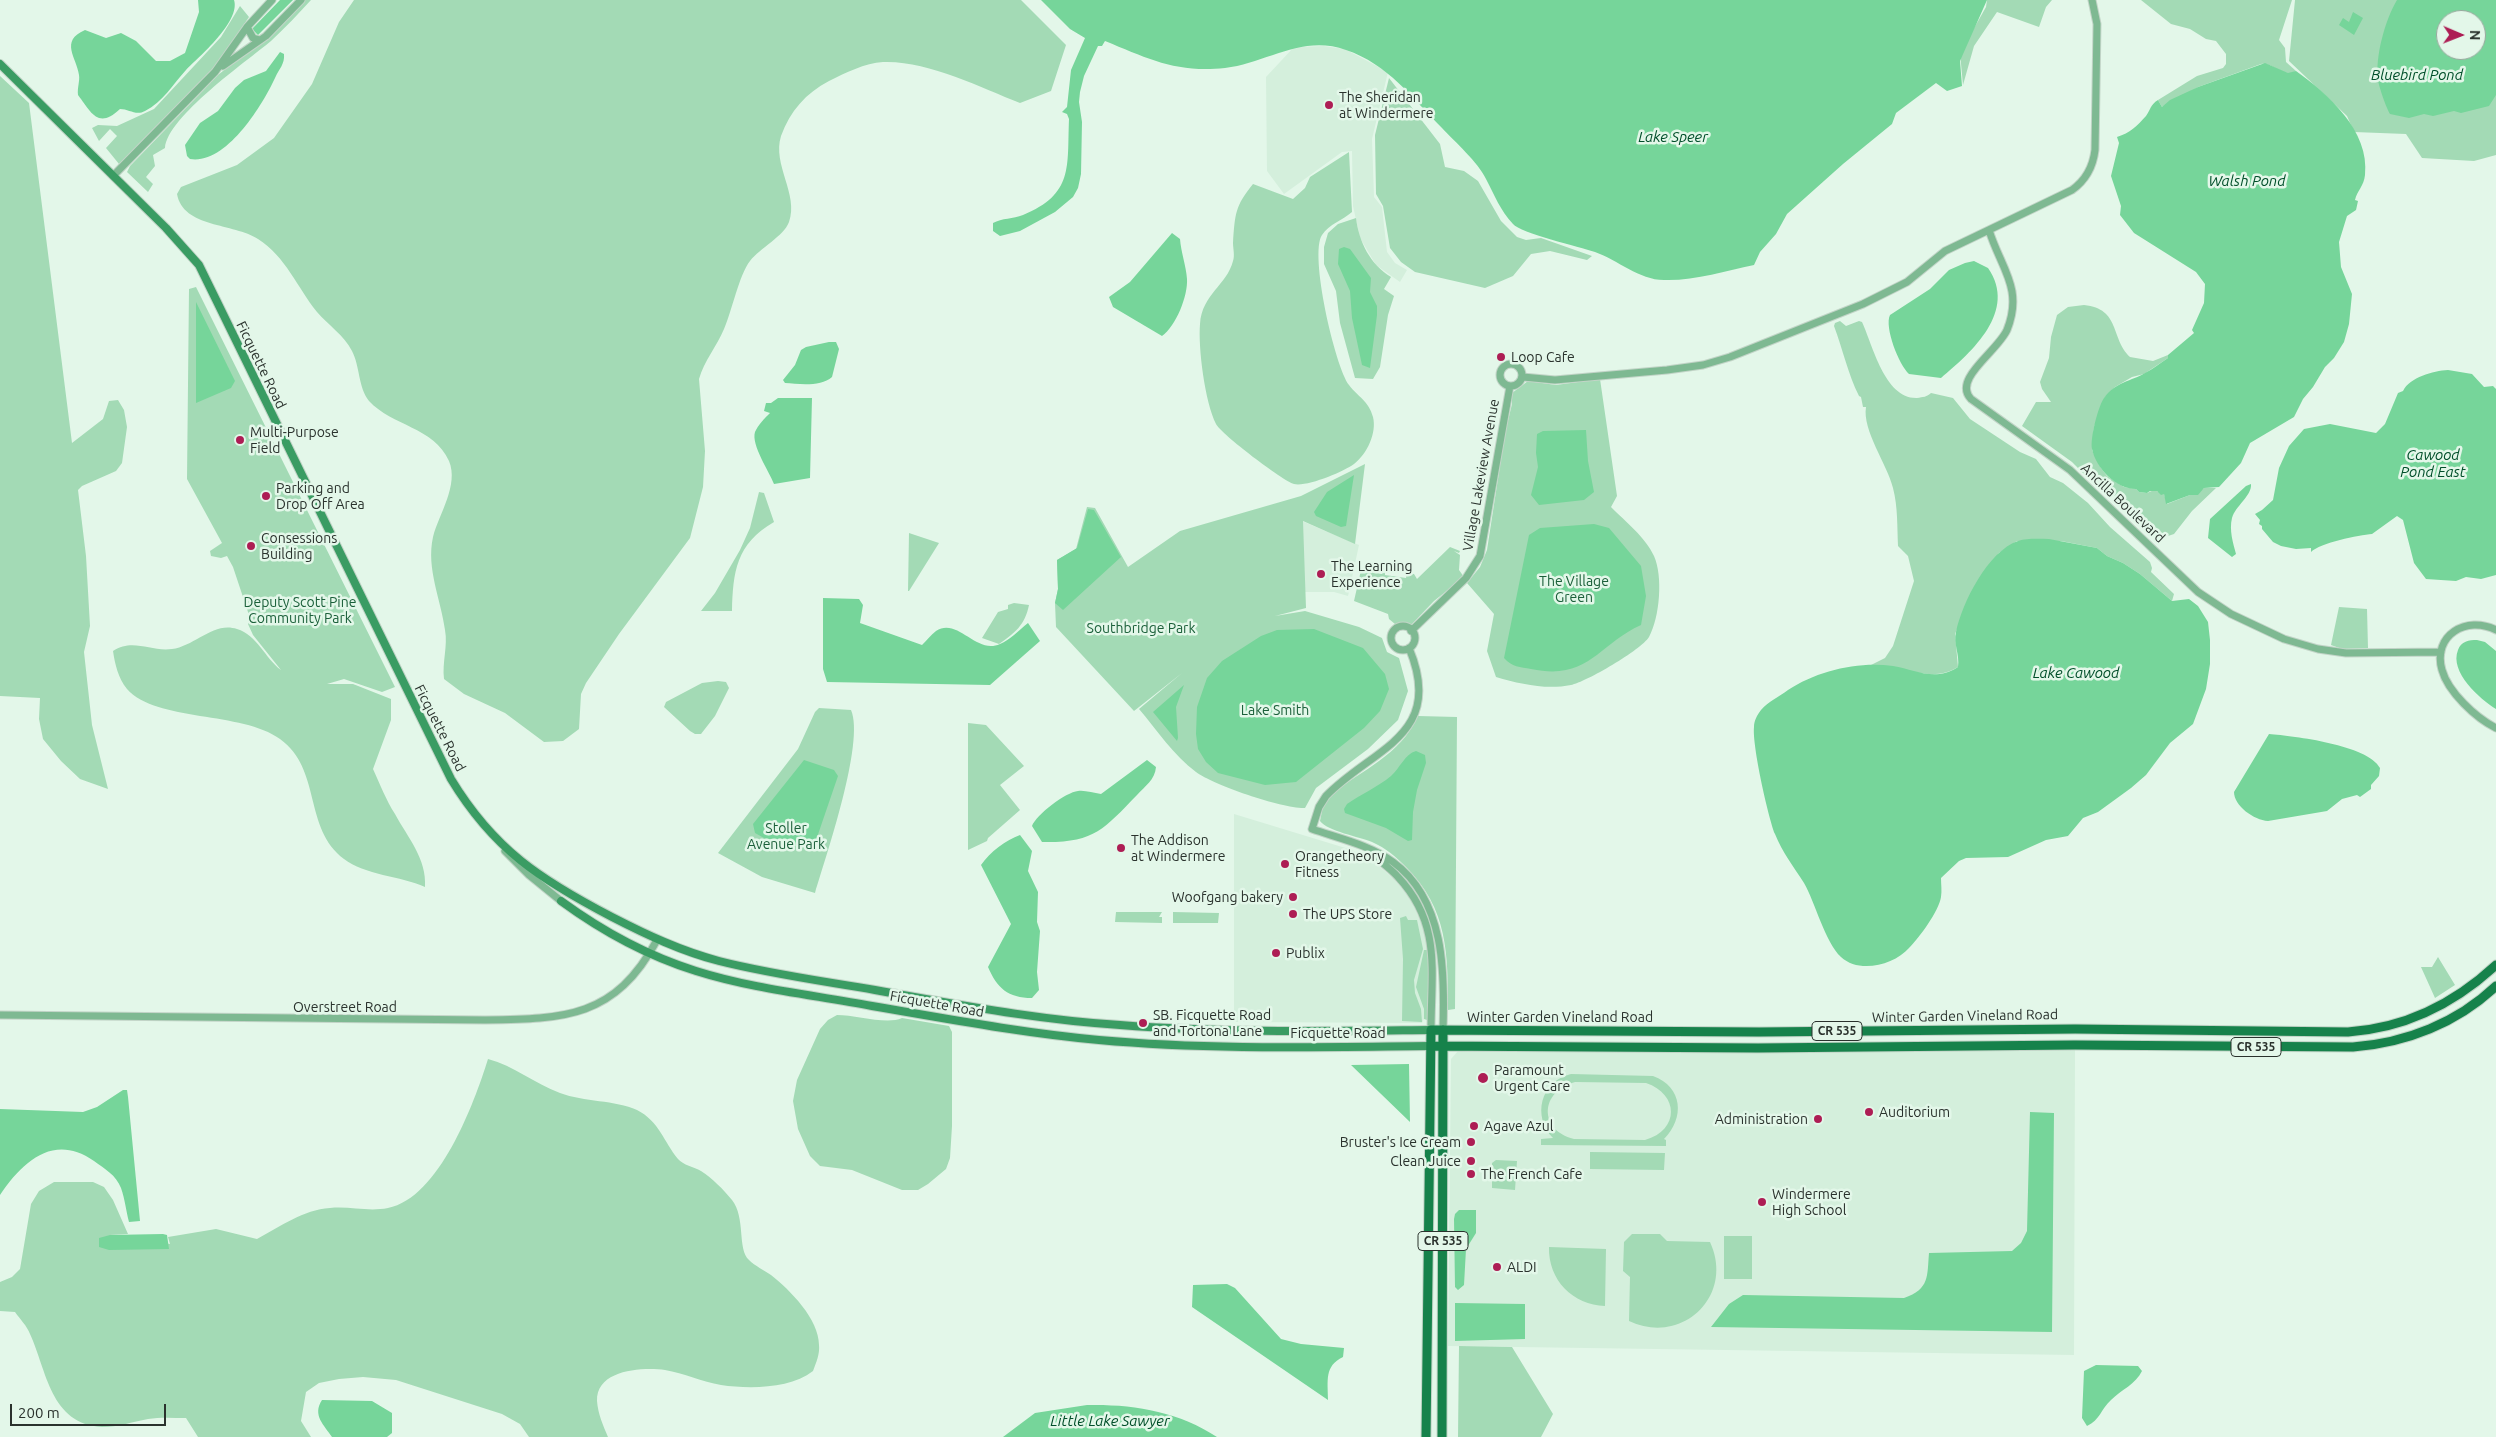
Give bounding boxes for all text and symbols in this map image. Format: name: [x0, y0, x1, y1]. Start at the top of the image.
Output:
north arrow: [2436, 10, 2486, 60]
text: N: [2467, 30, 2483, 41]
water label: Bluebird Pond: [2371, 66, 2463, 84]
place label: The Sheridan at Windermere: [1339, 89, 1434, 121]
marker: The Sheridan at Windermere: [1323, 99, 1335, 111]
water label: Lake Speer: [1638, 128, 1708, 146]
water label: Walsh Pond: [2208, 172, 2286, 190]
street label: Ficquette Road: [233, 318, 289, 412]
place label: Loop Cafe: [1511, 349, 1575, 365]
marker: Loop Cafe: [1495, 351, 1507, 363]
street label: Village Lakeview Avenue: [1459, 398, 1503, 552]
place label: Multi-Purpose Field: [250, 424, 339, 457]
marker: Multi-Purpose Field: [234, 434, 246, 446]
water label: Cawood Pond East: [2400, 446, 2466, 481]
street label: Ancilla Boulevard: [2078, 460, 2168, 546]
place label: Parking and Drop Off Area: [276, 480, 365, 512]
marker: Parking and Drop Off Area: [260, 490, 272, 502]
place label: Consessions Building: [261, 530, 337, 562]
marker: Consessions Building: [245, 540, 257, 552]
place label: The Learning Experience: [1331, 558, 1413, 590]
marker: The Learning Experience: [1315, 568, 1327, 580]
park label: The Village Green: [1539, 573, 1609, 606]
park label: Deputy Scott Pine Community Park: [244, 594, 356, 626]
park label: Southbridge Park: [1087, 620, 1195, 636]
water label: Lake Cawood: [2033, 664, 2119, 682]
street label: Ficquette Road: [411, 682, 469, 774]
park label: Lake Smith: [1241, 702, 1309, 718]
park label: Stoller Avenue Park: [747, 820, 825, 852]
place label: The Addison at Windermere: [1131, 832, 1226, 864]
marker: The Addison at Windermere: [1115, 842, 1127, 854]
place label: Orangetheory Fitness: [1295, 848, 1384, 880]
marker: Orangetheory Fitness: [1279, 858, 1291, 870]
place label: Woofgang bakery: [1172, 889, 1283, 905]
marker: Woofgang bakery: [1287, 891, 1299, 903]
place label: The UPS Store: [1303, 906, 1392, 922]
marker: The UPS Store: [1287, 908, 1299, 920]
place label: Publix: [1286, 945, 1325, 961]
marker: Publix: [1270, 947, 1282, 959]
street label: Ficquette Road: [889, 987, 985, 1021]
street label: Overstreet Road: [293, 999, 397, 1015]
street label: Winter Garden Vineland Road: [1872, 1006, 2058, 1026]
place label: SB. Ficquette Road and Tortona Lane: [1153, 1007, 1271, 1040]
street label: Winter Garden Vineland Road: [1467, 1009, 1653, 1025]
marker: SB. Ficquette Road and Tortona Lane: [1137, 1017, 1149, 1029]
road number: CR 535: [1812, 1021, 1862, 1040]
street label: Ficquette Road: [1290, 1025, 1386, 1041]
road number: CR 535: [2231, 1038, 2281, 1056]
place label: Paramount Urgent Care: [1494, 1062, 1570, 1094]
marker: Paramount Urgent Care: [1476, 1071, 1490, 1085]
place label: Auditorium: [1879, 1104, 1950, 1120]
marker: Auditorium: [1863, 1106, 1875, 1118]
place label: Administration: [1715, 1111, 1808, 1127]
marker: Administration: [1812, 1113, 1824, 1125]
place label: Agave Azul: [1484, 1118, 1553, 1134]
marker: Agave Azul: [1468, 1120, 1480, 1132]
place label: Bruster's Ice Cream: [1340, 1134, 1461, 1150]
marker: Bruster's Ice Cream: [1465, 1136, 1477, 1148]
place label: Clean Juice: [1390, 1153, 1461, 1169]
marker: Clean Juice: [1465, 1155, 1477, 1167]
place label: The French Cafe: [1481, 1166, 1582, 1182]
marker: The French Cafe: [1465, 1168, 1477, 1180]
place label: Windermere High School: [1772, 1186, 1851, 1218]
marker: Windermere High School: [1756, 1196, 1768, 1208]
road number: CR 535: [1418, 1232, 1468, 1250]
place label: ALDI: [1507, 1259, 1537, 1275]
marker: ALDI: [1491, 1261, 1503, 1273]
scale bar: [12, 1394, 169, 1426]
text: 200 m: [18, 1404, 60, 1421]
water label: Little Lake Sawyer: [1050, 1412, 1170, 1430]

